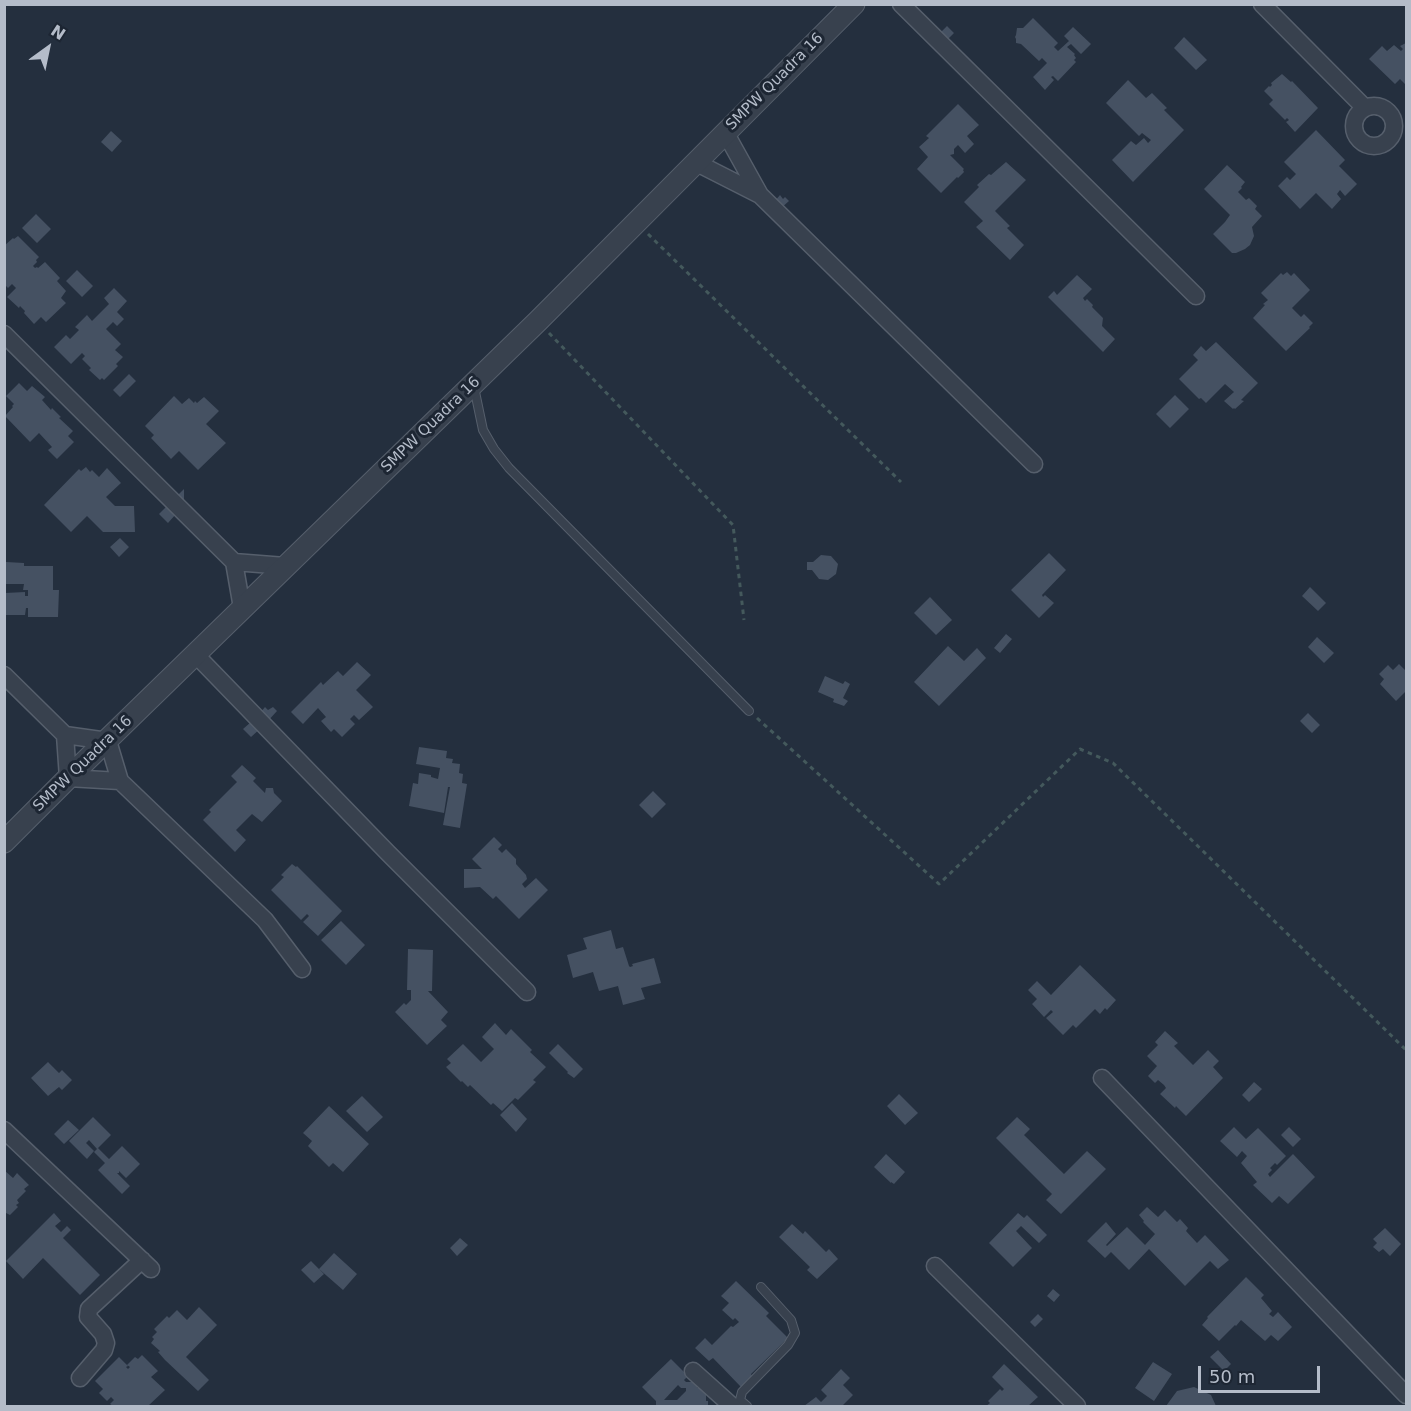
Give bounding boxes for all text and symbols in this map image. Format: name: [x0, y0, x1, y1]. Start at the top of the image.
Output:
north arrow: [18, 18, 78, 78]
text: N: [47, 21, 69, 44]
street label: SMPW Quadra 16: [723, 30, 827, 134]
street label: SMPW Quadra 16: [378, 373, 484, 477]
street label: SMPW Quadra 16: [30, 712, 136, 816]
scale bar: [1201, 1354, 1322, 1392]
text: 50 m: [1209, 1366, 1255, 1387]

